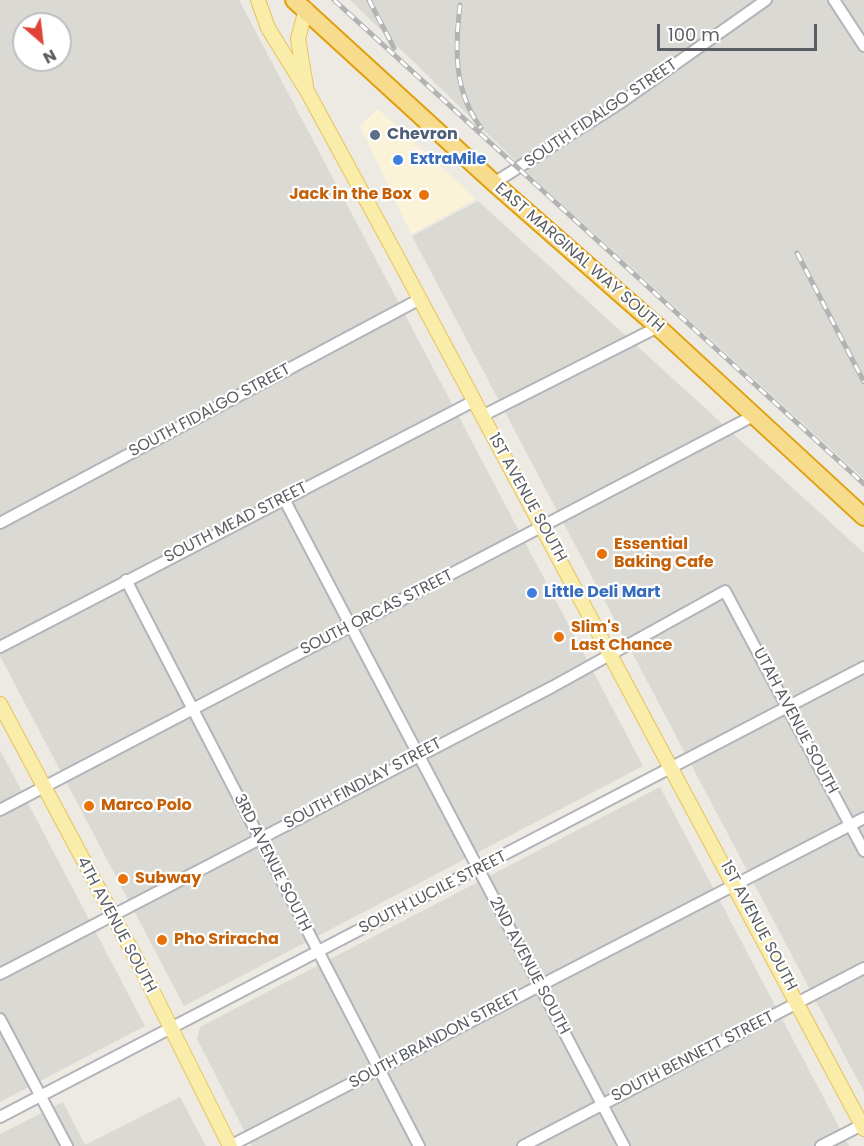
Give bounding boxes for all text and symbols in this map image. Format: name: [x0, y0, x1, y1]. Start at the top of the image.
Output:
north arrow: [12, 12, 72, 72]
scale bar: [660, 12, 820, 50]
text: 100 m: [668, 22, 720, 47]
text: N: [39, 44, 60, 70]
street label: SOUTH FIDALGO STREET: [521, 56, 681, 172]
place label: Chevron: [387, 125, 458, 145]
marker: Chevron: [368, 128, 382, 142]
place label: ExtraMile: [410, 150, 486, 170]
marker: ExtraMile: [391, 153, 405, 167]
street label: EAST MARGINAL WAY SOUTH: [491, 179, 667, 337]
place label: Jack in the Box: [289, 185, 412, 205]
marker: Jack in the Box: [417, 188, 431, 202]
street label: SOUTH FIDALGO STREET: [126, 360, 294, 462]
street label: 1ST AVENUE SOUTH: [484, 430, 570, 566]
street label: SOUTH MEAD STREET: [161, 479, 311, 567]
place label: Essential Baking Cafe: [614, 535, 714, 573]
marker: Essential Baking Cafe: [595, 547, 609, 561]
street label: SOUTH ORCAS STREET: [297, 566, 457, 660]
place label: Little Deli Mart: [544, 583, 661, 603]
marker: Little Deli Mart: [525, 586, 539, 600]
place label: Slim's Last Chance: [571, 618, 672, 656]
marker: Slim's Last Chance: [552, 630, 566, 644]
street label: UTAH AVENUE SOUTH: [748, 645, 842, 797]
street label: SOUTH FINDLAY STREET: [281, 734, 445, 834]
street label: 3RD AVENUE SOUTH: [229, 791, 315, 935]
place label: Marco Polo: [101, 796, 192, 816]
marker: Marco Polo: [82, 799, 96, 813]
street label: SOUTH LUCILE STREET: [356, 847, 510, 939]
street label: 4TH AVENUE SOUTH: [72, 854, 160, 996]
street label: 1ST AVENUE SOUTH: [716, 858, 800, 994]
place label: Subway: [135, 869, 201, 889]
marker: Subway: [116, 872, 130, 886]
street label: 2ND AVENUE SOUTH: [485, 894, 573, 1038]
place label: Pho Sriracha: [174, 930, 279, 950]
marker: Pho Sriracha: [155, 933, 169, 947]
street label: SOUTH BRANDON STREET: [346, 987, 524, 1093]
street label: SOUTH BENNETT STREET: [608, 1008, 778, 1106]

